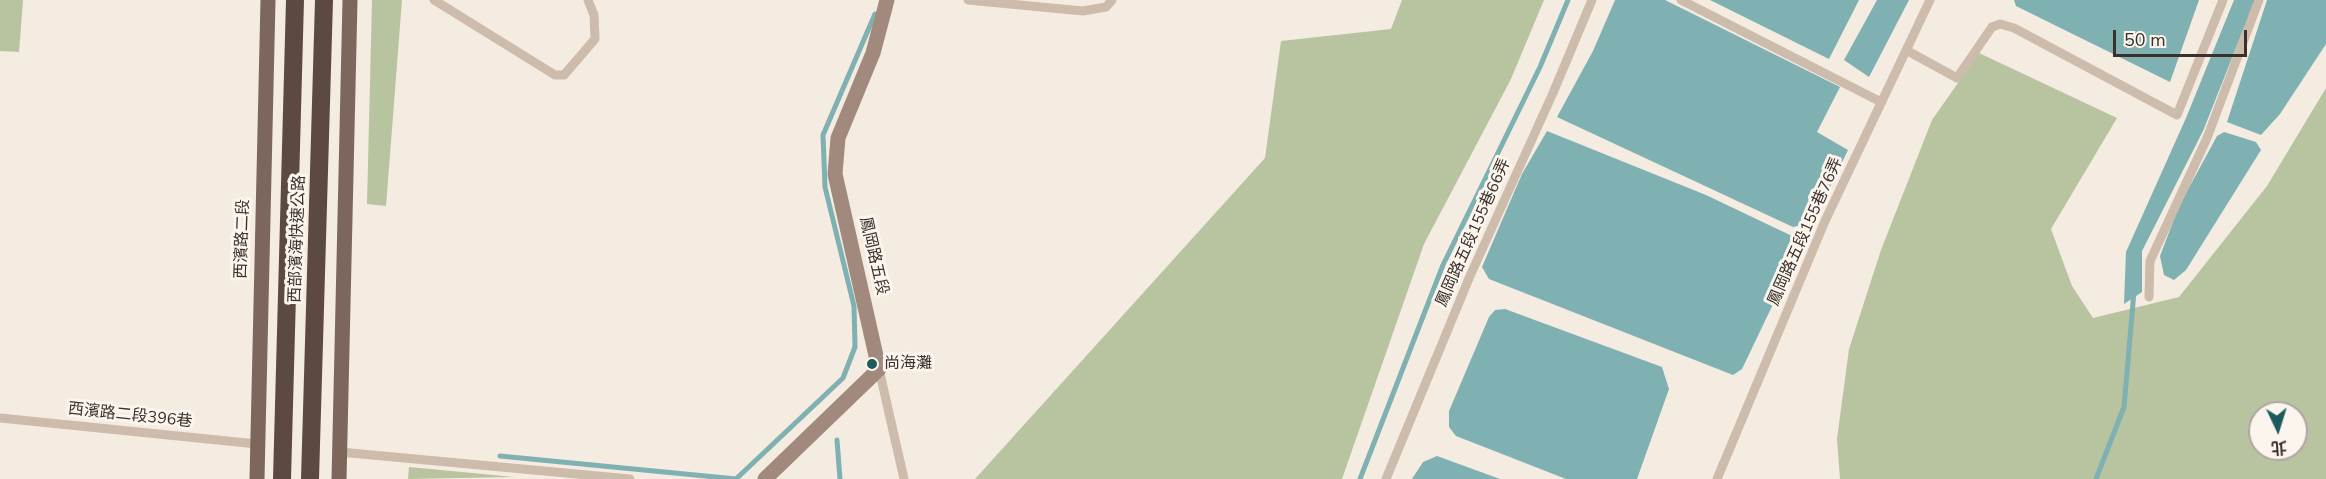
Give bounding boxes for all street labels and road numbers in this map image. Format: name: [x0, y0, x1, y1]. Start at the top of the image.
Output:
street label: 鳳岡路五段155巷76弄: [1765, 155, 1847, 309]
street label: 鳳岡路五段155巷66弄: [1433, 156, 1515, 310]
street label: 西部濱海快速公路: [286, 175, 310, 303]
street label: 西濱路二段: [232, 199, 254, 279]
street label: 鳳岡路五段: [855, 215, 891, 297]
street label: 西濱路二段396巷: [67, 400, 193, 432]

